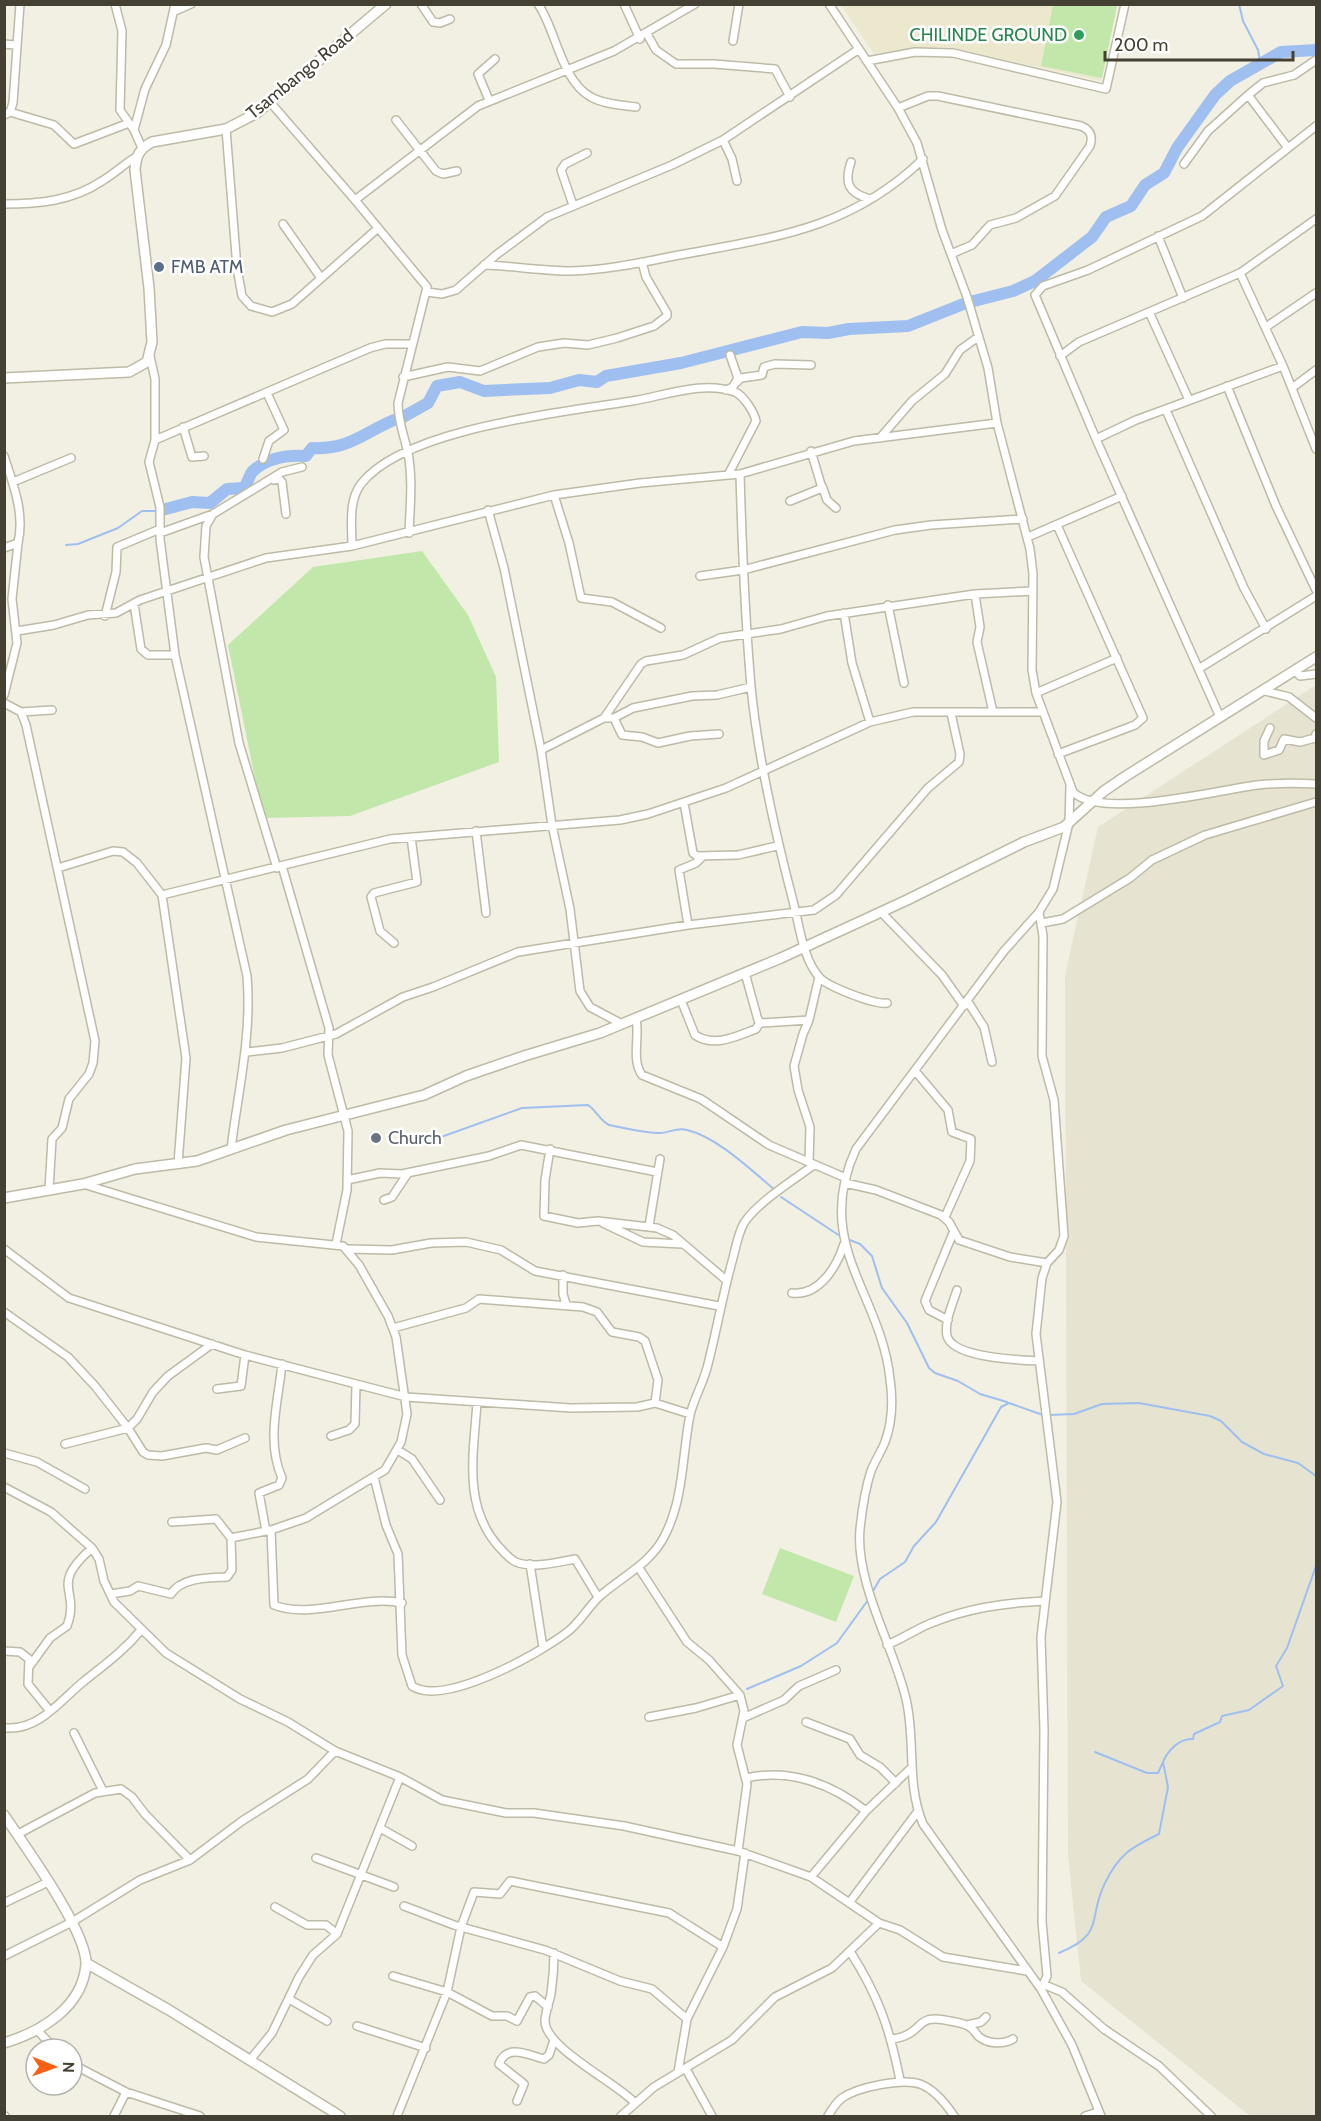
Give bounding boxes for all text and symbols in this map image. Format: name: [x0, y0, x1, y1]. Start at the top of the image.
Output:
street label: Tsambango Road: [242, 24, 358, 124]
place label: CHILINDE GROUND: [910, 24, 1067, 46]
scale bar: [1105, 24, 1292, 62]
marker: CHILINDE GROUND: [1072, 28, 1086, 42]
text: 200 m: [1114, 34, 1168, 56]
place label: FMB ATM: [171, 256, 243, 278]
marker: FMB ATM: [152, 260, 166, 274]
place label: Church: [388, 1127, 442, 1149]
marker: Church: [369, 1131, 383, 1145]
north arrow: [24, 2037, 84, 2097]
text: N: [59, 2061, 78, 2073]

